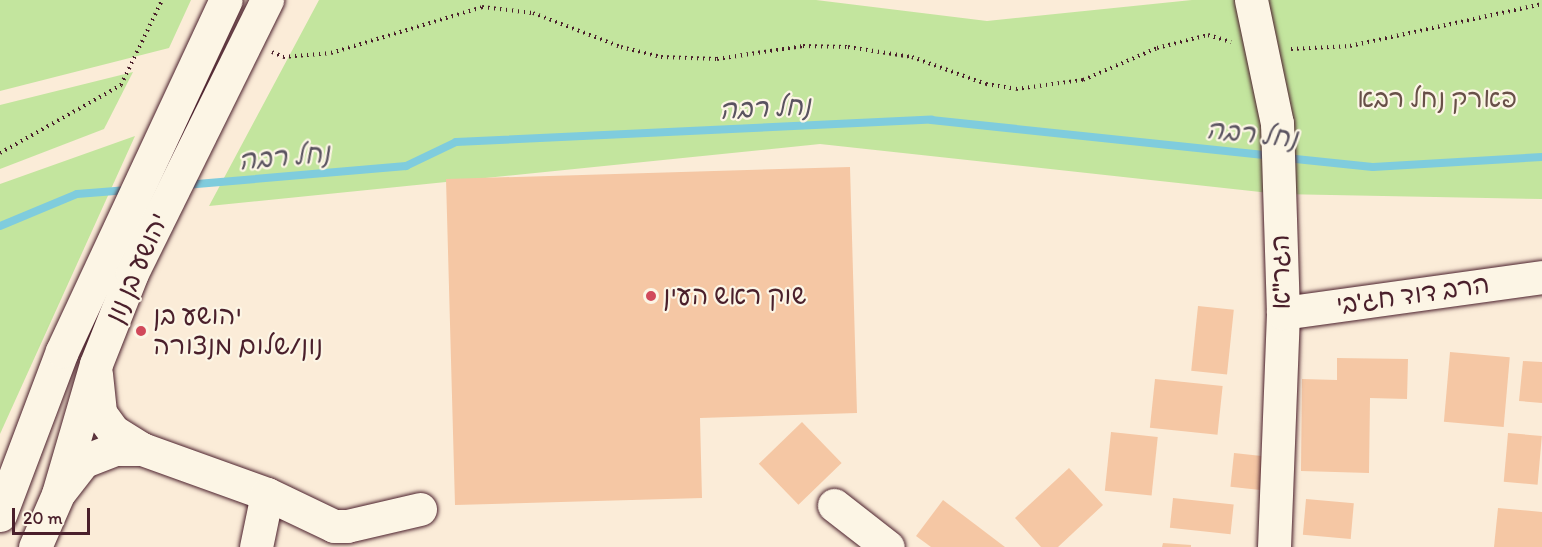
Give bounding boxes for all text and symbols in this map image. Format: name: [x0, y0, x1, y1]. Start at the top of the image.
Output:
park label: פארק נחל רבא: [1357, 83, 1517, 115]
water label: נחל רבה: [718, 88, 812, 126]
water label: נחל רבה: [1205, 112, 1299, 154]
water label: נחל רבה: [237, 136, 331, 176]
street label: יהושע בן נון: [99, 208, 175, 328]
street label: הגר"א: [1265, 234, 1297, 310]
street label: הרב דוד חג'בי: [1334, 269, 1492, 321]
place label: שוק ראש העין: [663, 280, 806, 312]
marker: שוק ראש העין: [644, 289, 658, 303]
place label: יהושע בן נון/שלום מנצורה: [153, 300, 323, 362]
marker: יהושע בן נון/שלום מנצורה: [134, 324, 148, 338]
scale bar: [15, 496, 93, 534]
text: 20 m: [23, 507, 63, 529]

